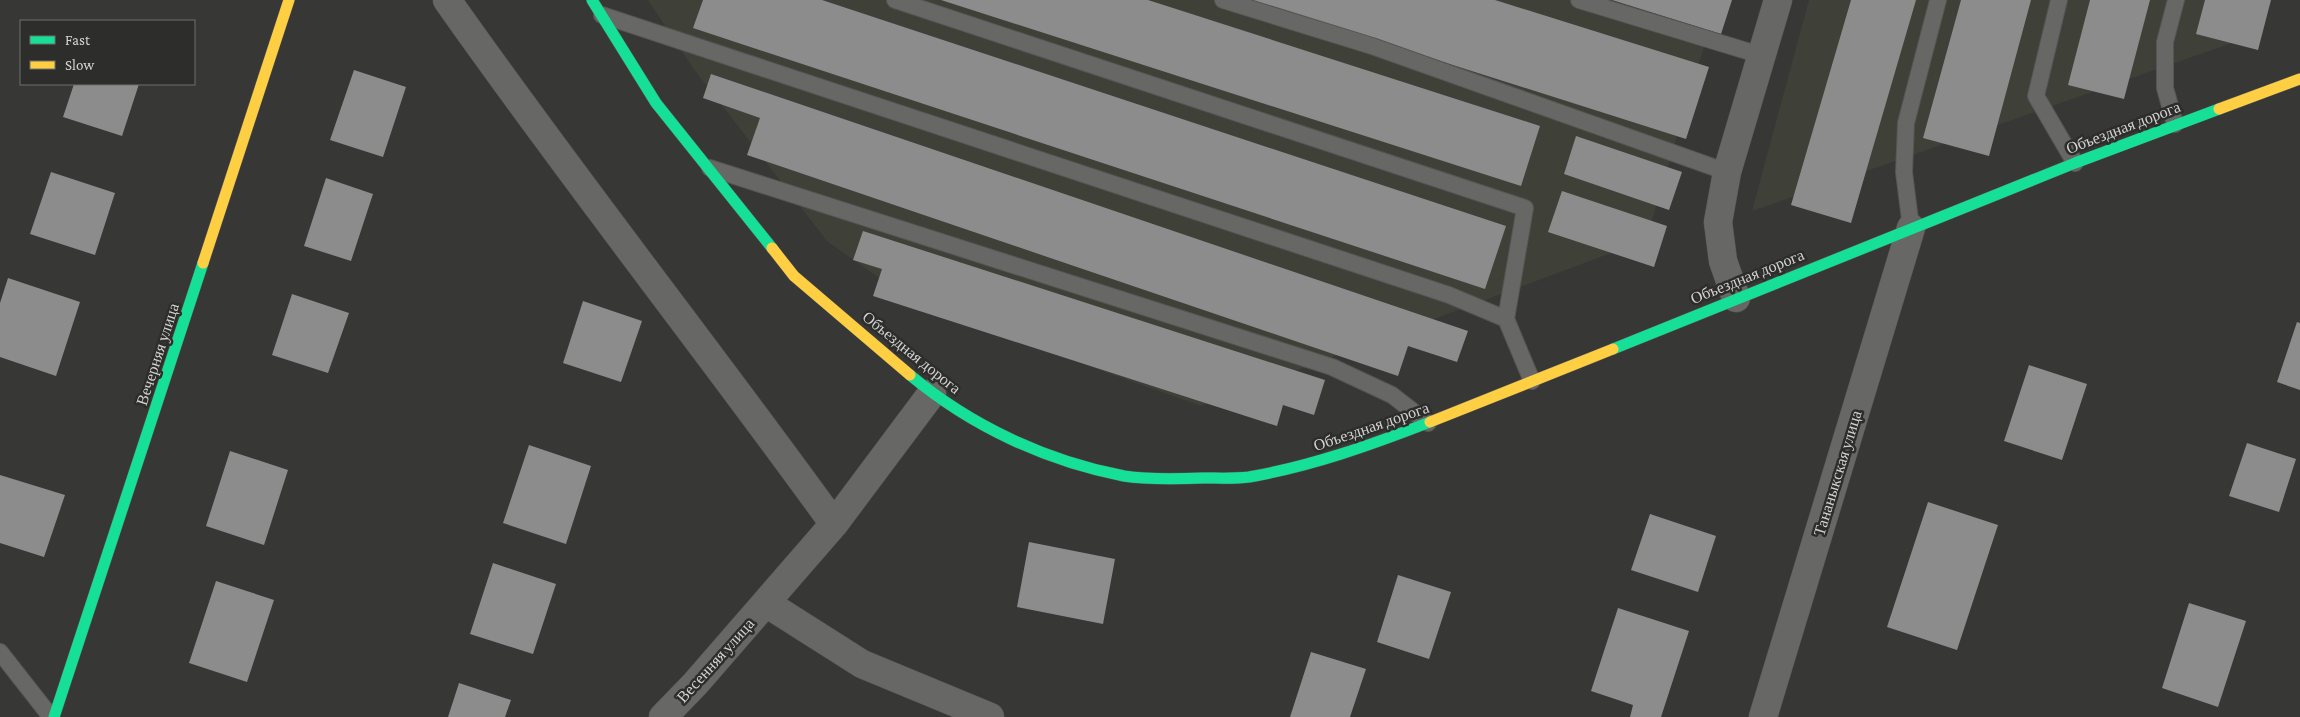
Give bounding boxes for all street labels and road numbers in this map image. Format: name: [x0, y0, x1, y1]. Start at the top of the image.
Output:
street label: Объездная дорога: [2064, 98, 2183, 158]
street label: Объездная дорога: [1688, 246, 1807, 308]
street label: Вечерняя улица: [133, 301, 183, 408]
street label: Объездная дорога: [859, 308, 964, 398]
street label: Объездная дорога: [1311, 399, 1431, 455]
street label: Тананыкская улица: [1810, 408, 1866, 538]
street label: Весенняя улица: [673, 615, 758, 706]

